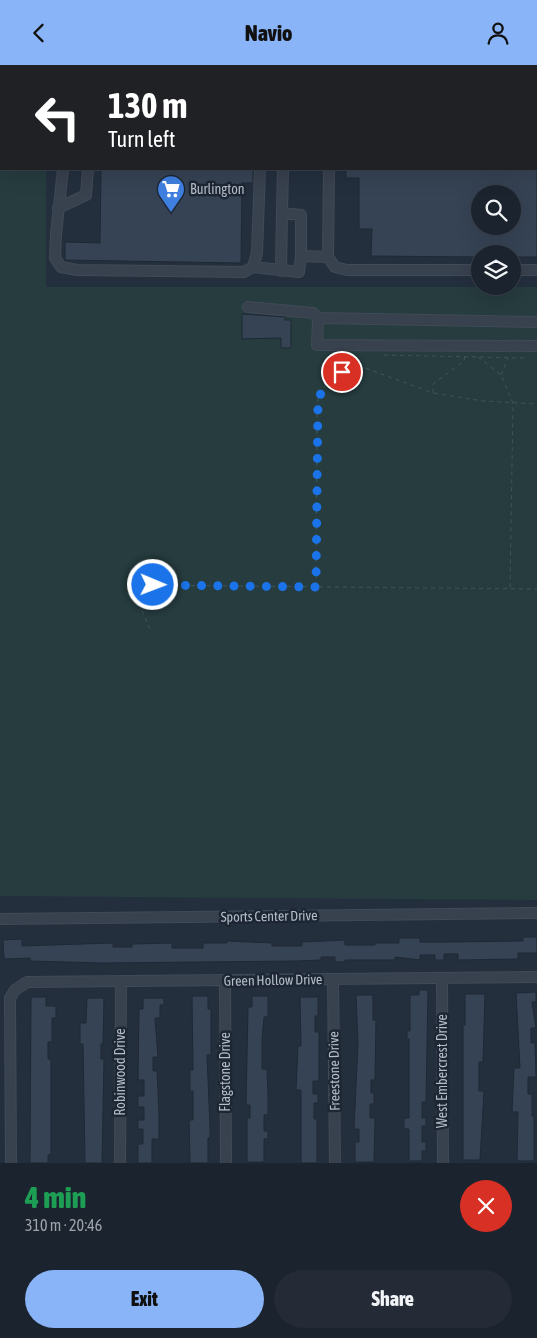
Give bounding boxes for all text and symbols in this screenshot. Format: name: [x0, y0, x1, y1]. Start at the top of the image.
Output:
icon: back: [25, 19, 53, 47]
icon: person: [484, 19, 512, 47]
text: Navio: [245, 20, 292, 46]
icon: left: [25, 85, 90, 150]
text: 130 m: [108, 85, 187, 125]
text: Turn left: [108, 126, 175, 152]
supermarket icon: Burlington: [156, 174, 186, 213]
place label: Burlington: [190, 181, 245, 197]
map controls: [471, 185, 521, 295]
button: search: [471, 185, 521, 235]
button: layers: [471, 245, 521, 295]
pin: [321, 351, 363, 393]
icon: arrive: [328, 358, 356, 386]
position arrow: [126, 558, 178, 610]
street label: Sports Center Drive: [220, 907, 318, 925]
street label: Green Hollow Drive: [223, 971, 323, 989]
street label: West Embercrest Drive: [434, 1014, 450, 1128]
street label: Robinwood Drive: [112, 1028, 128, 1116]
street label: Freestone Drive: [325, 1031, 343, 1111]
street label: Flagstone Drive: [217, 1032, 233, 1112]
text: 4 min: [25, 1180, 86, 1214]
button: close: [460, 1180, 512, 1232]
text: 310 m · 20:46: [25, 1216, 102, 1234]
button: Exit: [25, 1270, 264, 1328]
button: Share: [274, 1270, 512, 1328]

